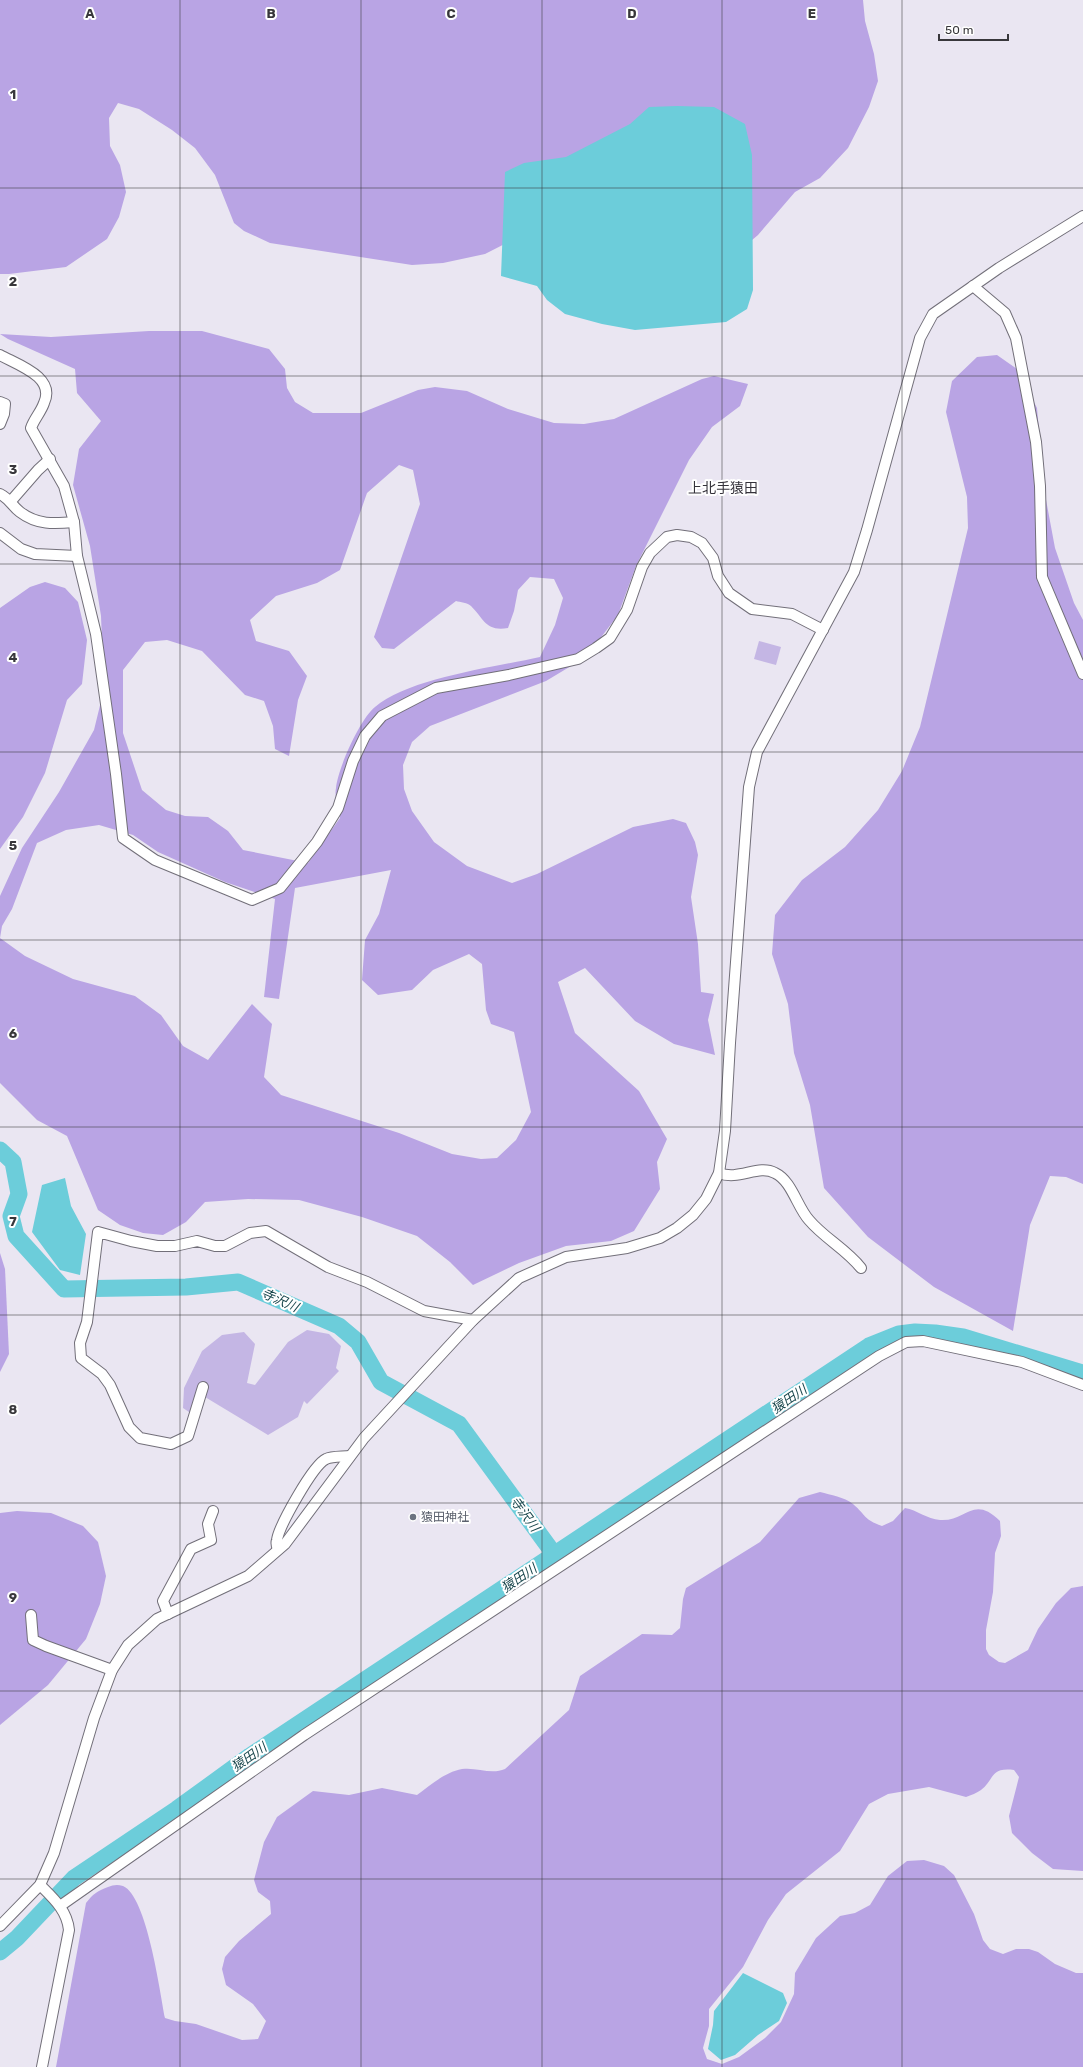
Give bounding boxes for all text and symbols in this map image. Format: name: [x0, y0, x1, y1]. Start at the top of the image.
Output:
text: A: [85, 6, 95, 21]
text: B: [266, 6, 276, 21]
text: C: [446, 6, 456, 21]
text: D: [627, 6, 637, 21]
text: E: [808, 6, 816, 21]
scale bar: [939, 16, 1008, 42]
text: 50 m: [945, 23, 973, 37]
text: 1: [10, 87, 16, 102]
text: 2: [9, 274, 17, 289]
text: 3: [9, 462, 18, 477]
district label: 上北手猿田: [688, 480, 758, 497]
text: 4: [9, 650, 18, 665]
text: 5: [9, 838, 17, 853]
text: 6: [9, 1026, 18, 1041]
text: 7: [9, 1214, 17, 1229]
water label: 寺沢川: [259, 1285, 303, 1316]
water label: 猿田川: [769, 1381, 811, 1416]
text: 8: [9, 1402, 18, 1417]
water label: 寺沢川: [507, 1494, 544, 1536]
place label: 猿田神社: [421, 1510, 469, 1524]
marker: 猿田神社: [408, 1512, 418, 1522]
water label: 猿田川: [499, 1560, 541, 1595]
text: 9: [9, 1590, 17, 1605]
water label: 猿田川: [229, 1739, 271, 1774]

